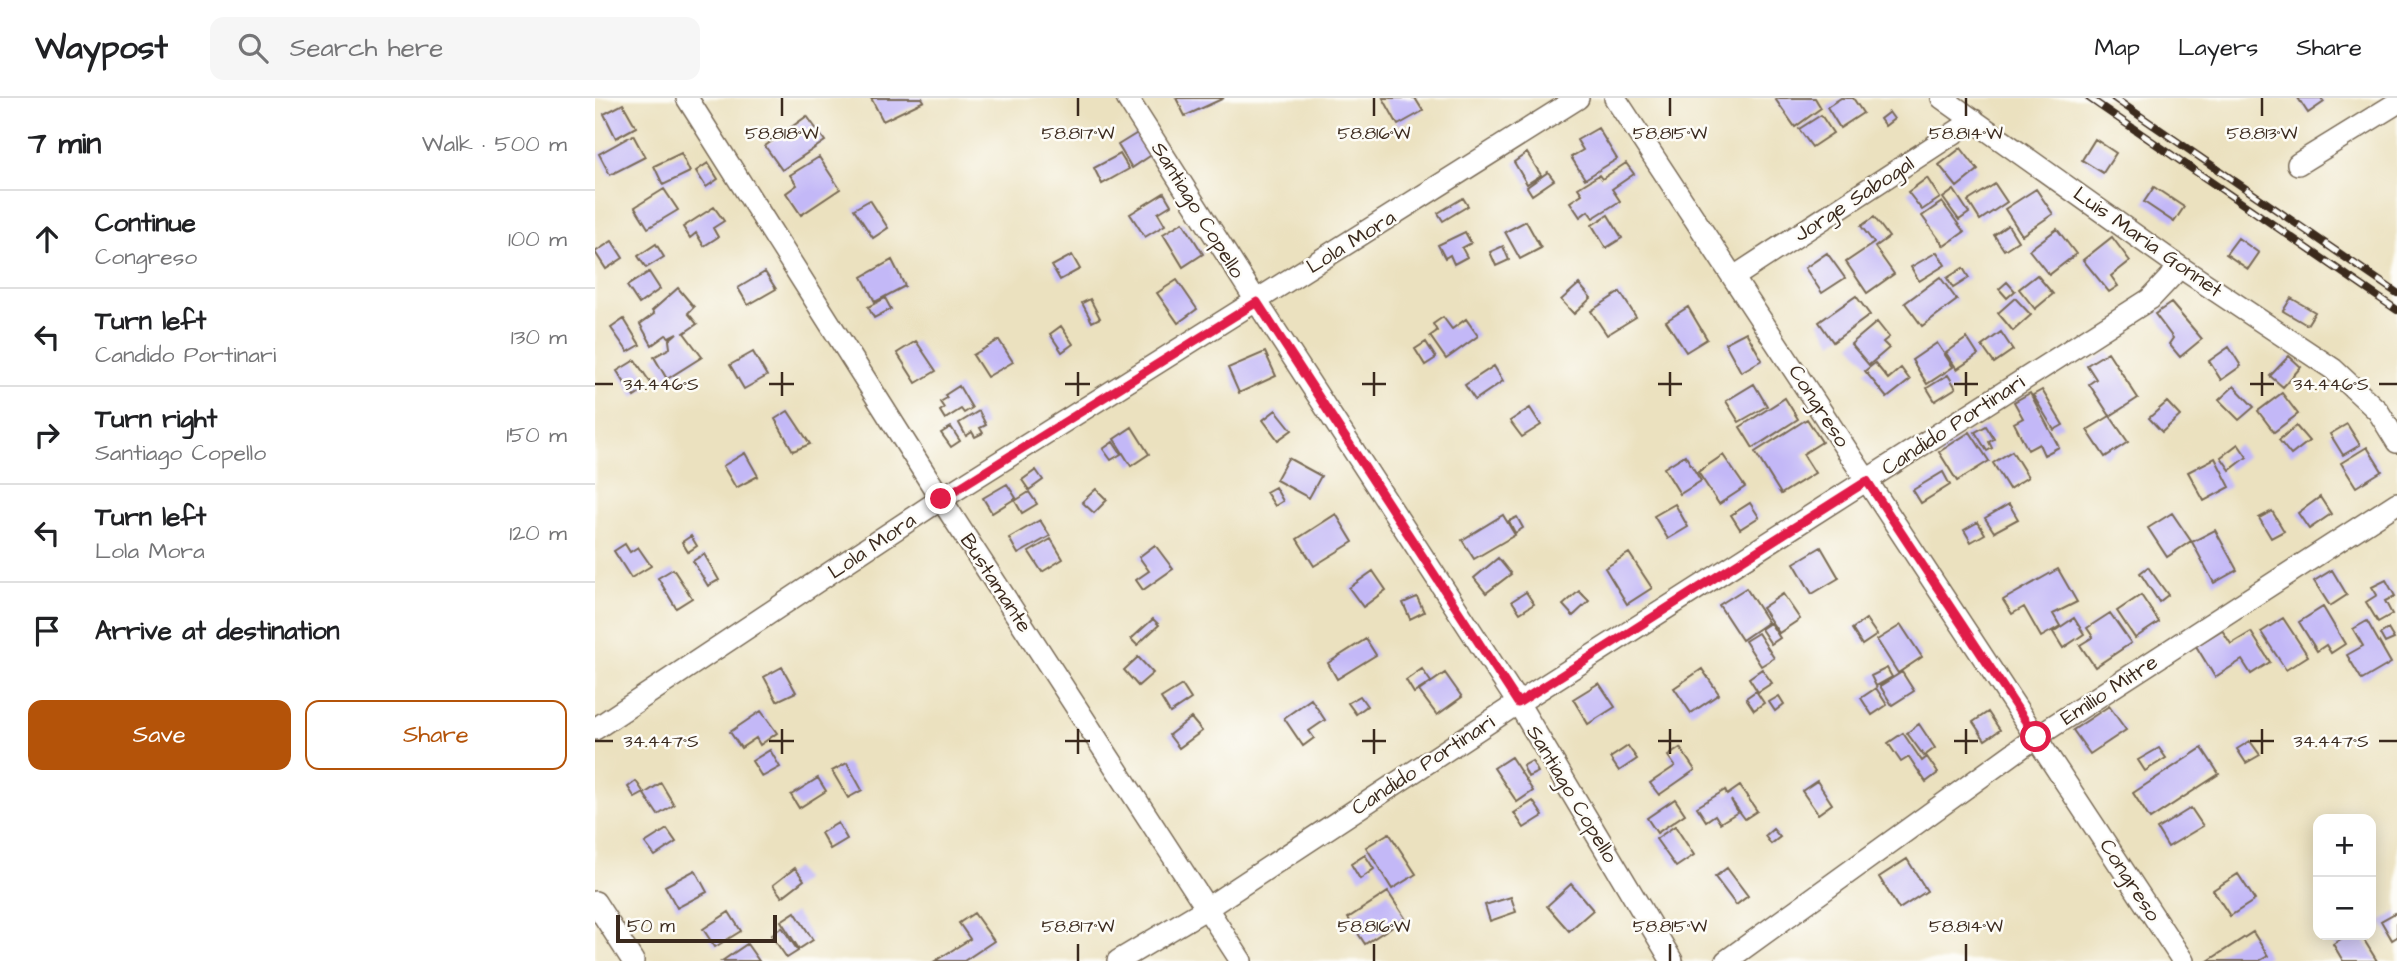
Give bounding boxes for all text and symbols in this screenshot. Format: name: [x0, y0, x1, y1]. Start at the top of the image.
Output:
search box: [210, 17, 700, 80]
text: Waypost: [35, 25, 168, 71]
icon: search: [234, 29, 272, 67]
text: Search here: [290, 30, 443, 66]
text: Map: [2095, 31, 2140, 65]
text: Layers: [2178, 31, 2258, 65]
text: Share: [2296, 31, 2362, 65]
text: 58.818°W: [745, 121, 819, 146]
text: 58.817°W: [1042, 121, 1115, 146]
text: 58.816°W: [1337, 121, 1411, 146]
text: 58.815°W: [1633, 121, 1707, 146]
text: 58.814°W: [1929, 121, 2003, 146]
text: 58.813°W: [2227, 121, 2298, 146]
text: 7 min: [28, 123, 101, 165]
text: Walk · 500 m: [422, 128, 567, 160]
street label: Santiago Copello: [1143, 136, 1252, 285]
street label: Jorge Sabogal: [1788, 149, 1921, 250]
street label: Luis María Gonnet: [2067, 180, 2229, 305]
street label: Lola Mora: [1301, 203, 1401, 281]
text: Continue: [95, 205, 196, 241]
icon: ahead: [28, 220, 66, 258]
text: 100 m: [508, 223, 567, 255]
text: Congreso: [95, 241, 197, 273]
text: Turn left: [95, 303, 206, 339]
icon: left: [28, 318, 66, 356]
text: 130 m: [511, 321, 567, 353]
text: Candido Portinari: [95, 339, 276, 371]
street label: Congreso: [1780, 359, 1857, 454]
street label: Candido Portinari: [1876, 368, 2030, 482]
text: 34.446°S: [623, 372, 699, 397]
text: 34.446°S: [2293, 372, 2369, 397]
text: Turn right: [95, 401, 217, 437]
icon: right: [28, 416, 66, 454]
text: 150 m: [506, 419, 567, 451]
text: Santiago Copello: [95, 437, 266, 469]
route end: [925, 483, 956, 514]
text: Turn left: [95, 499, 206, 535]
street label: Lola Mora: [822, 506, 922, 586]
icon: left: [28, 514, 66, 552]
text: 120 m: [509, 517, 567, 549]
street label: Bustamante: [953, 528, 1039, 638]
text: Lola Mora: [95, 535, 205, 567]
icon: arrive: [28, 612, 66, 650]
text: Arrive at destination: [95, 613, 340, 649]
street label: Emilio Mitre: [2055, 648, 2163, 732]
button: Save: [28, 700, 291, 770]
button: Share: [305, 700, 567, 770]
street label: Candido Portinari: [1346, 708, 1500, 822]
street label: Santiago Copello: [1518, 720, 1625, 870]
route start: [2020, 721, 2051, 752]
text: 34.447°S: [623, 729, 699, 754]
text: 34.447°S: [2293, 729, 2369, 754]
map controls: [2313, 814, 2376, 940]
button: +: [2313, 814, 2376, 877]
street label: Congreso: [2091, 833, 2168, 928]
button: −: [2313, 877, 2376, 940]
scale bar: [616, 912, 777, 944]
text: 50 m: [627, 913, 675, 940]
text: 58.817°W: [1042, 914, 1115, 939]
text: 58.816°W: [1337, 914, 1411, 939]
text: 58.815°W: [1633, 914, 1707, 939]
text: 58.814°W: [1929, 914, 2003, 939]

